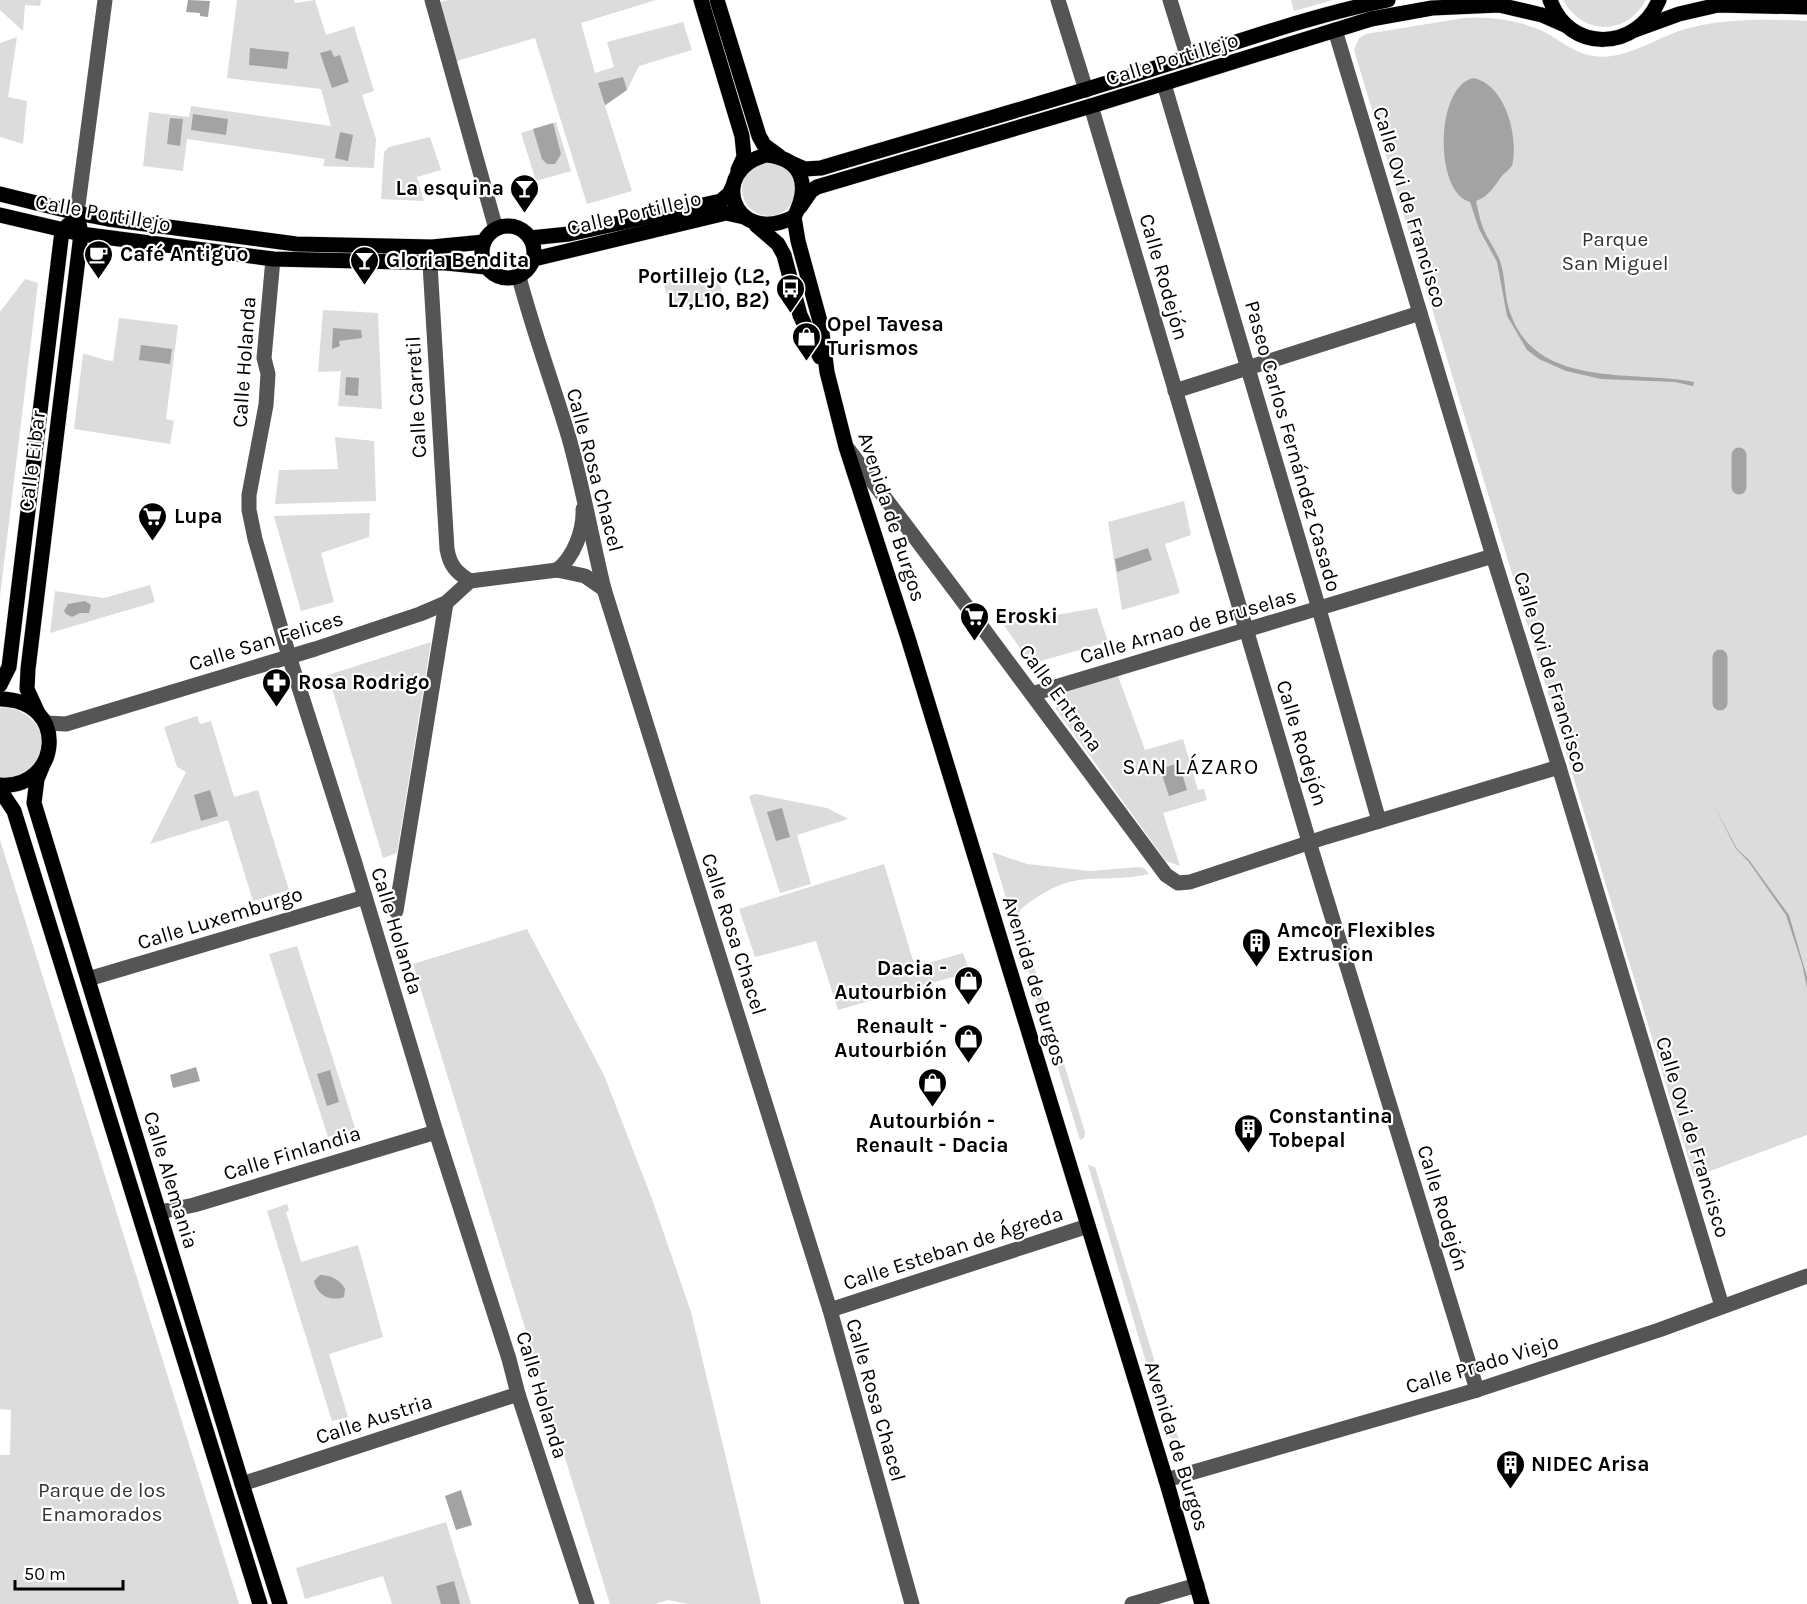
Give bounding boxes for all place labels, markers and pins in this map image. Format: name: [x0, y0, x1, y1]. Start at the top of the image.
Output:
bar icon: La esquina: [509, 172, 541, 214]
place label: La esquina: [396, 176, 504, 201]
cafe icon: Café Antiguo: [83, 238, 115, 280]
place label: Café Antiguo: [120, 242, 248, 266]
bar icon: Gloria Bendita: [349, 244, 381, 286]
place label: Gloria Bendita: [386, 248, 529, 272]
place label: Portillejo (L2, L7,L10, B2): [638, 264, 770, 312]
bus stop icon: Portillejo (L2, L7,L10, B2): [775, 272, 807, 314]
place label: Opel Tavesa Turismos: [827, 312, 944, 360]
shop icon: Opel Tavesa Turismos: [790, 320, 822, 362]
supermarket icon: Lupa: [137, 500, 169, 542]
place label: Lupa: [174, 504, 223, 528]
supermarket icon: Eroski: [958, 600, 990, 642]
place label: Eroski: [995, 604, 1058, 628]
pharmacy icon: Rosa Rodrigo: [261, 666, 293, 708]
place label: Rosa Rodrigo: [298, 670, 430, 694]
place label: Amcor Flexibles Extrusion: [1277, 918, 1436, 966]
building icon: Amcor Flexibles Extrusion: [1240, 926, 1272, 968]
place label: Dacia - Autourbión: [834, 956, 947, 1004]
shop icon: Dacia - Autourbión: [952, 964, 984, 1006]
place label: Renault - Autourbión: [834, 1014, 947, 1062]
shop icon: Renault - Autourbión: [952, 1022, 984, 1064]
shop icon: Autourbión - Renault - Dacia: [916, 1066, 948, 1108]
place label: Constantina Tobepal: [1269, 1104, 1393, 1152]
place label: Autourbión - Renault - Dacia: [855, 1109, 1009, 1157]
building icon: Constantina Tobepal: [1232, 1112, 1264, 1154]
building icon: NIDEC Arisa: [1494, 1448, 1526, 1490]
place label: NIDEC Arisa: [1531, 1452, 1649, 1476]

